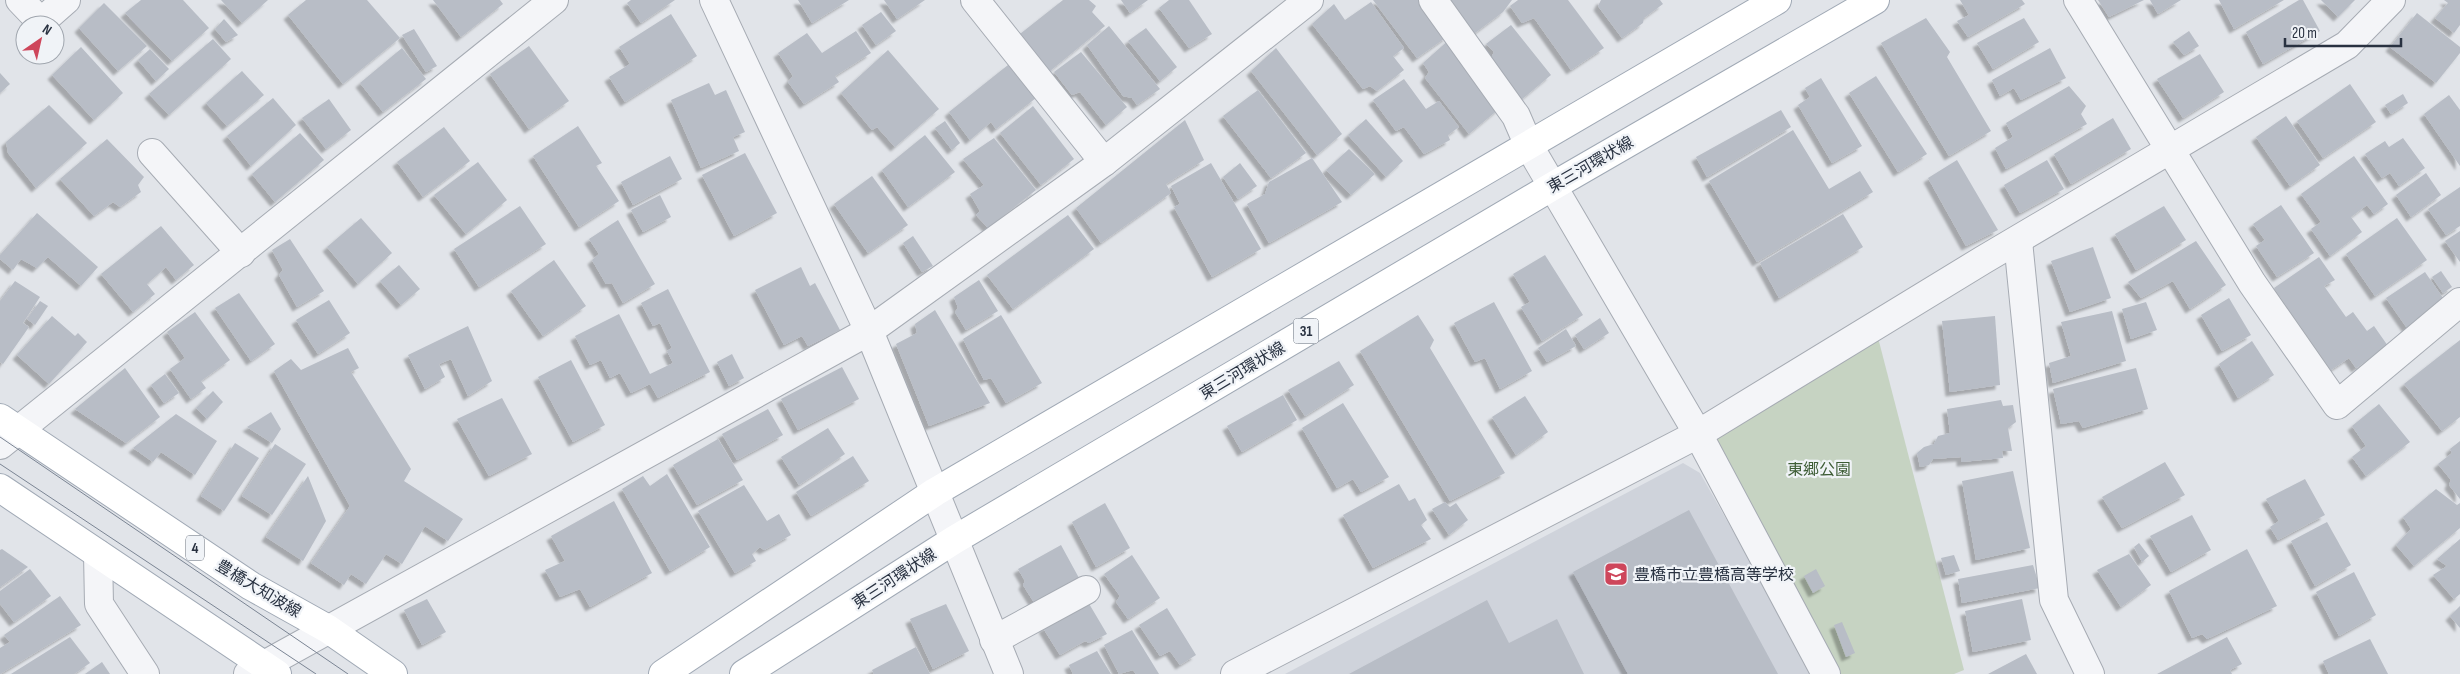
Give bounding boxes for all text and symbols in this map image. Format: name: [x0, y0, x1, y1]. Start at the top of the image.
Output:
north arrow: [15, 15, 65, 65]
scale bar: [2285, 15, 2401, 47]
text: N: [39, 20, 55, 39]
text: 20 m: [2292, 24, 2317, 43]
street label: 東三河環状線: [1544, 133, 1637, 198]
road number: 31: [1294, 318, 1318, 344]
street label: 東三河環状線: [1197, 338, 1289, 404]
park label: 東郷公園: [1787, 461, 1851, 480]
road number: 4: [186, 536, 204, 560]
street label: 東三河環状線: [849, 545, 940, 613]
street label: 豊橋大知波線: [212, 556, 304, 622]
school or university icon: 豊橋市立豊橋高等学校: [1603, 561, 1629, 587]
place label: 豊橋市立豊橋高等学校: [1634, 566, 1794, 585]

